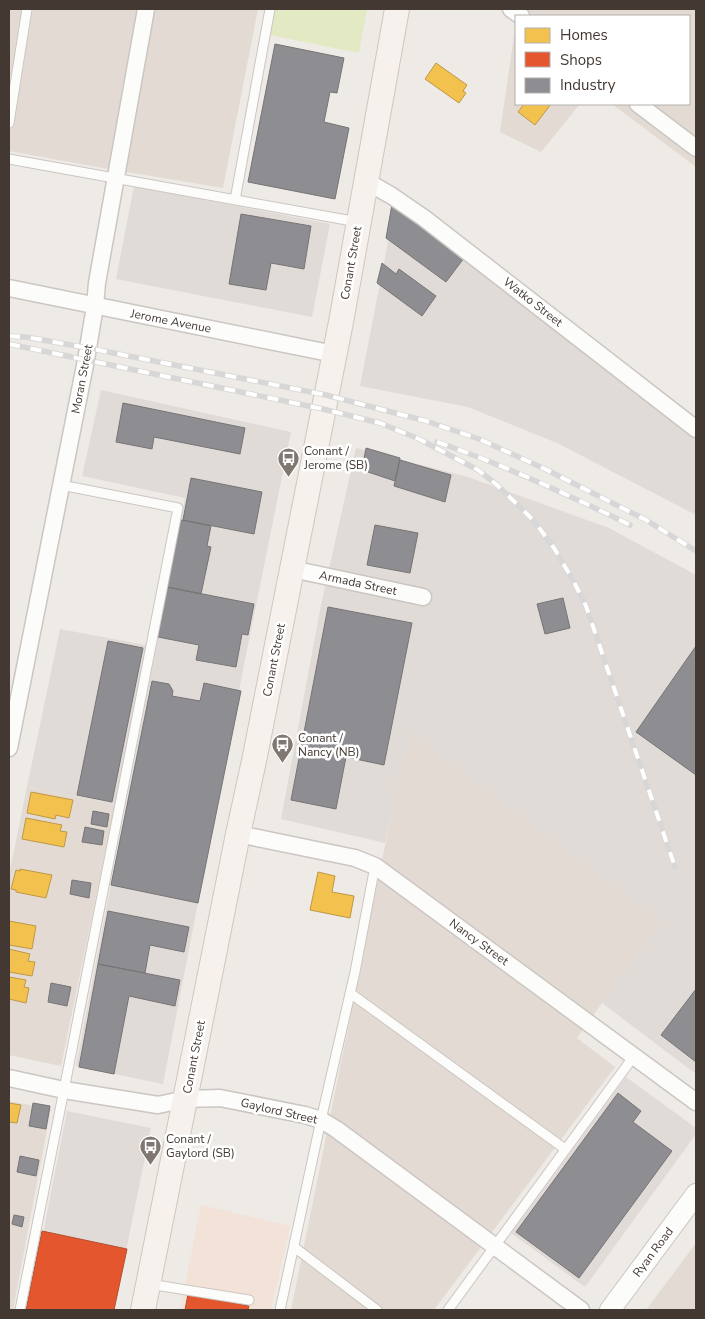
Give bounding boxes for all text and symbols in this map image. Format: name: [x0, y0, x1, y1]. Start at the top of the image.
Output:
legend: [515, 15, 690, 105]
text: Homes: [560, 25, 608, 45]
text: Shops: [560, 50, 602, 70]
text: Industry: [560, 75, 616, 95]
street label: Conant Street: [337, 224, 365, 301]
street label: Watko Street: [500, 274, 567, 331]
street label: Jerome Avenue: [128, 305, 213, 337]
street label: Moran Street: [67, 342, 97, 415]
place label: Conant / Jerome (SB): [303, 443, 368, 473]
bus stop icon: Conant / Jerome (SB): [276, 446, 300, 477]
street label: Armada Street: [318, 567, 399, 599]
street label: Conant Street: [259, 621, 289, 698]
place label: Conant / Nancy (NB): [298, 730, 360, 760]
bus stop icon: Conant / Nancy (NB): [270, 733, 294, 764]
street label: Nancy Street: [446, 915, 513, 969]
street label: Conant Street: [179, 1018, 209, 1095]
street label: Gaylord Street: [239, 1094, 320, 1128]
place label: Conant / Gaylord (SB): [166, 1131, 235, 1161]
bus stop icon: Conant / Gaylord (SB): [138, 1134, 162, 1165]
street label: Ryan Road: [629, 1224, 677, 1280]

